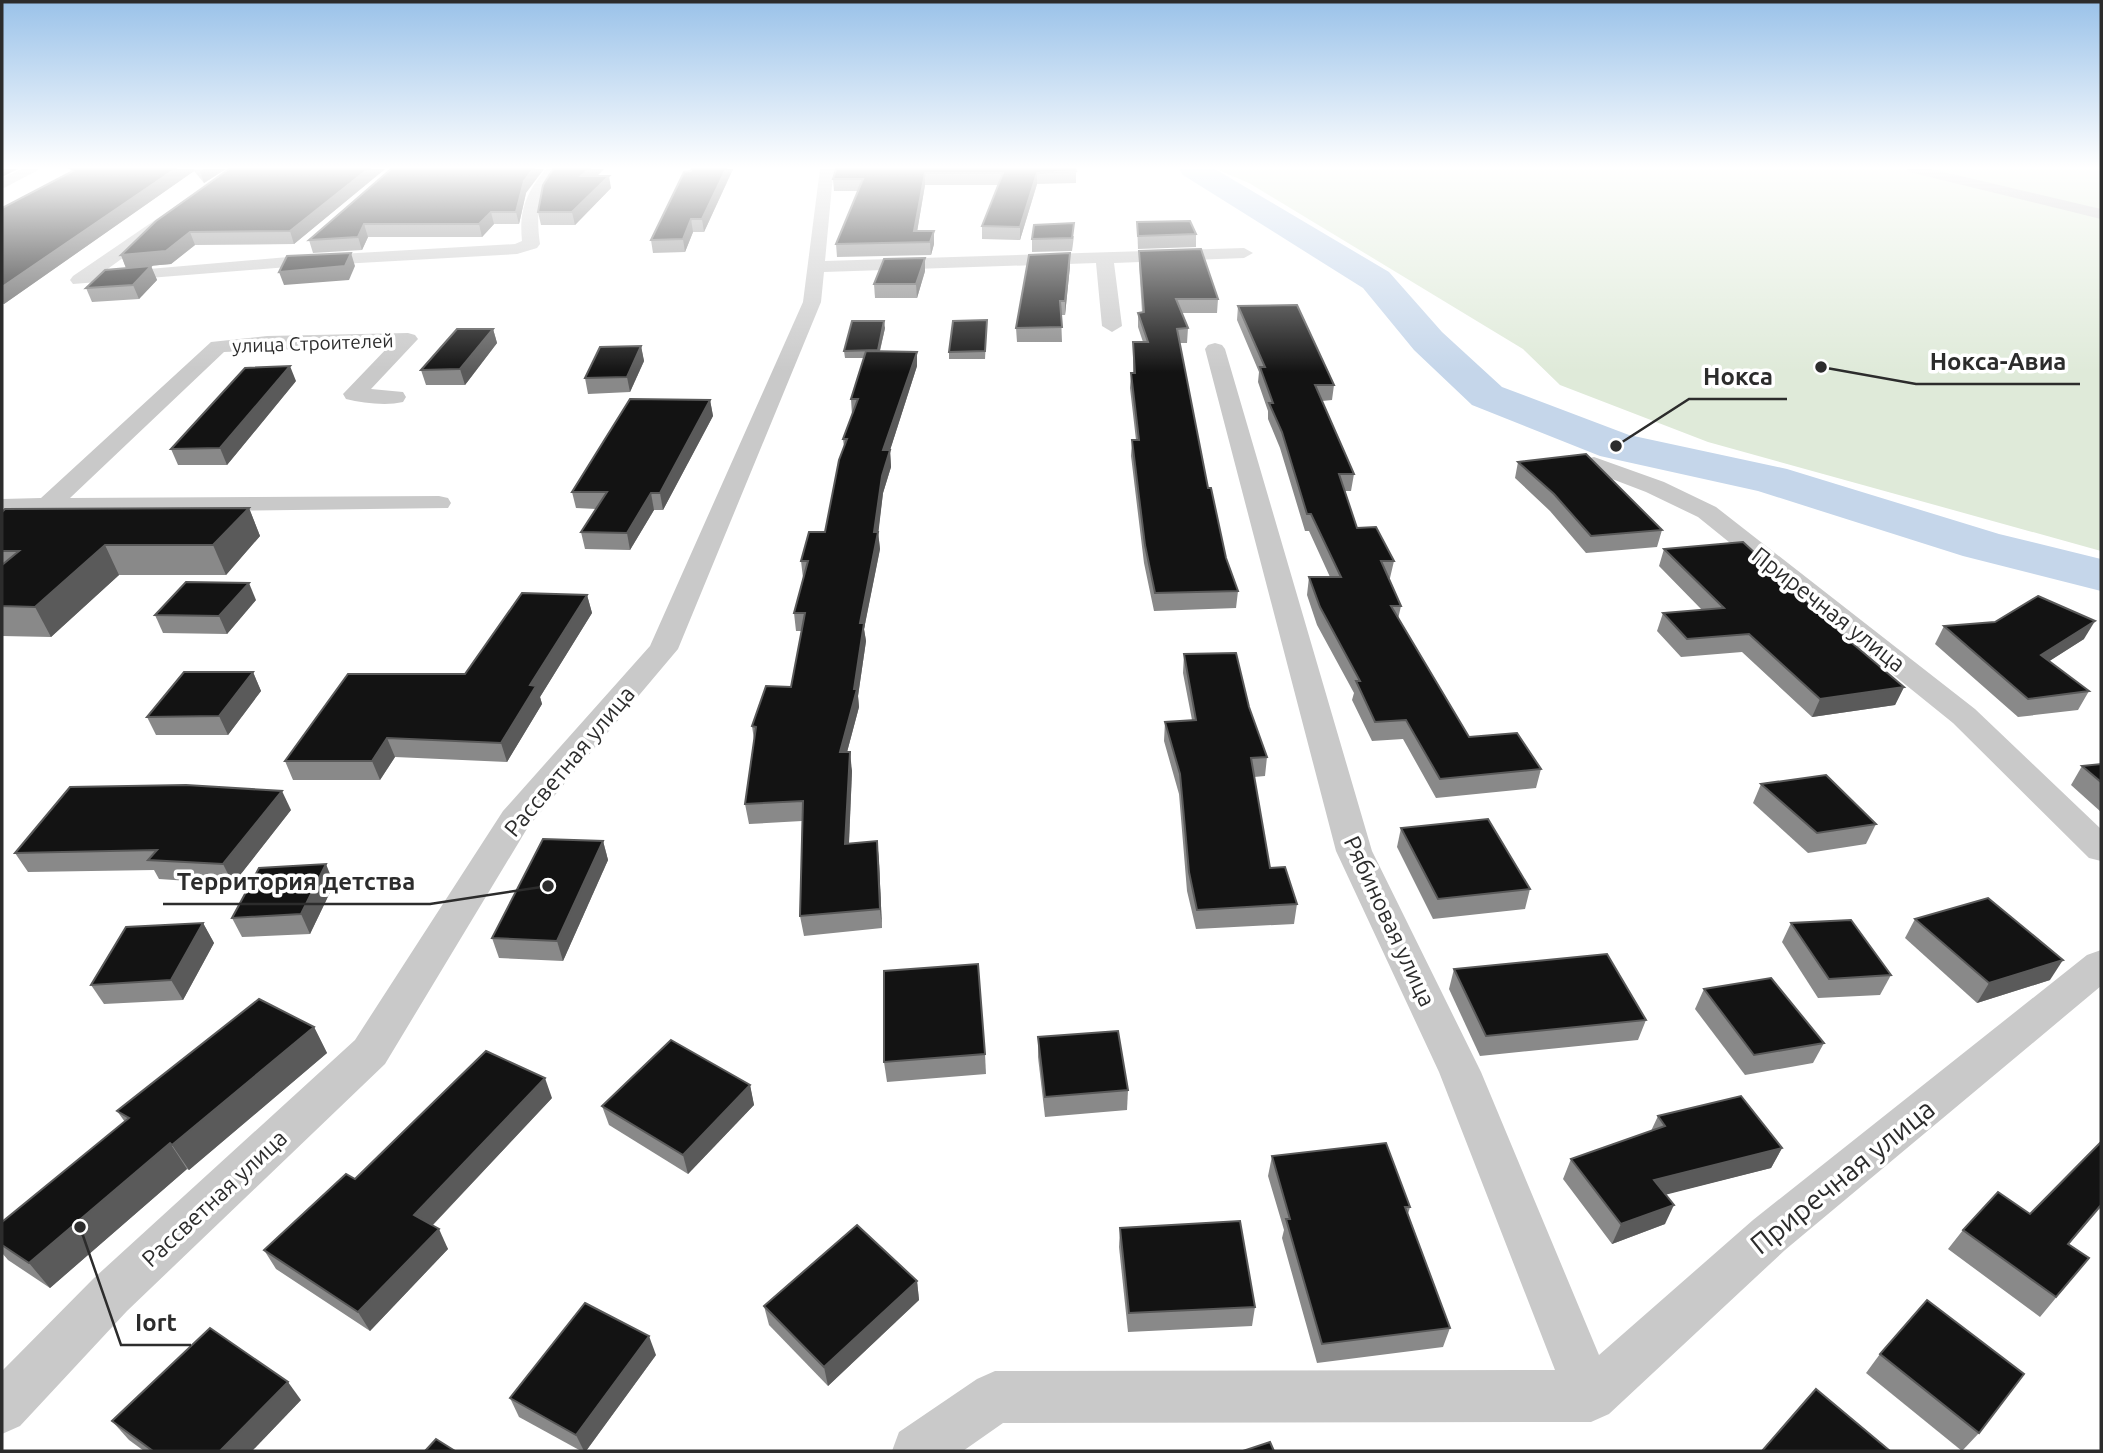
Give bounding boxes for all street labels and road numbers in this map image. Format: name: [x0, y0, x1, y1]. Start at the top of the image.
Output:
street label: улица Строителей: [232, 329, 394, 357]
street label: Приречная улица: [1748, 542, 1910, 676]
street label: Рассветная улица: [499, 681, 639, 841]
street label: Рябиновая улица: [1340, 832, 1440, 1010]
street label: Приречная улица: [1744, 1092, 1940, 1260]
street label: Рассветная улица: [137, 1125, 291, 1271]

